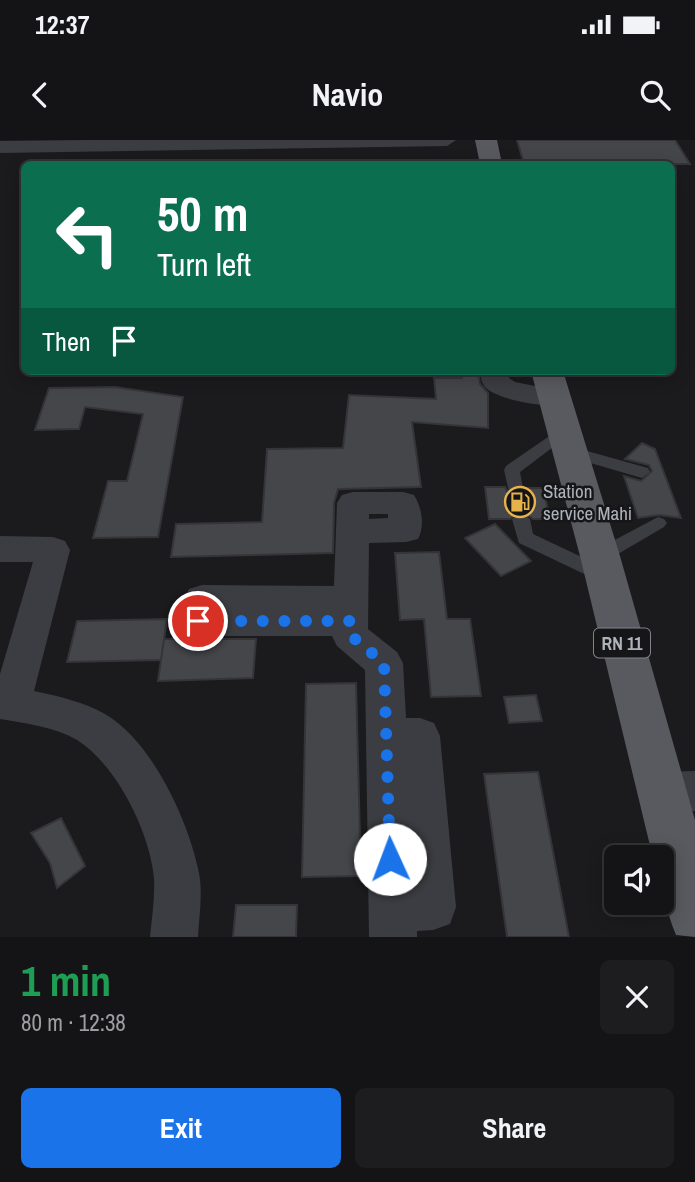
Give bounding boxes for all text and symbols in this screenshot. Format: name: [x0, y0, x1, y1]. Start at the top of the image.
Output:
text: 12:37: [35, 7, 90, 42]
text: Navio: [312, 73, 383, 116]
icon: back: [21, 76, 59, 114]
icon: search: [636, 76, 674, 114]
text: 50 m: [157, 180, 249, 246]
icon: left: [42, 189, 133, 280]
text: Turn left: [157, 243, 251, 286]
icon: arrive: [105, 322, 143, 360]
text: Then: [42, 324, 91, 359]
place label: Station service Mahi: [543, 478, 632, 526]
fuel station icon: Station service Mahi: [503, 485, 537, 519]
pin: [168, 591, 228, 651]
icon: arrive: [179, 602, 217, 640]
road number: RN 11: [594, 629, 650, 658]
position arrow: [353, 822, 427, 896]
map controls: [604, 845, 674, 915]
button: sound: [604, 845, 674, 915]
text: 1 min: [21, 953, 111, 1009]
button: close: [600, 960, 674, 1034]
text: 80 m · 12:38: [21, 1007, 126, 1038]
button: Exit: [21, 1088, 341, 1168]
button: Share: [355, 1088, 674, 1168]

